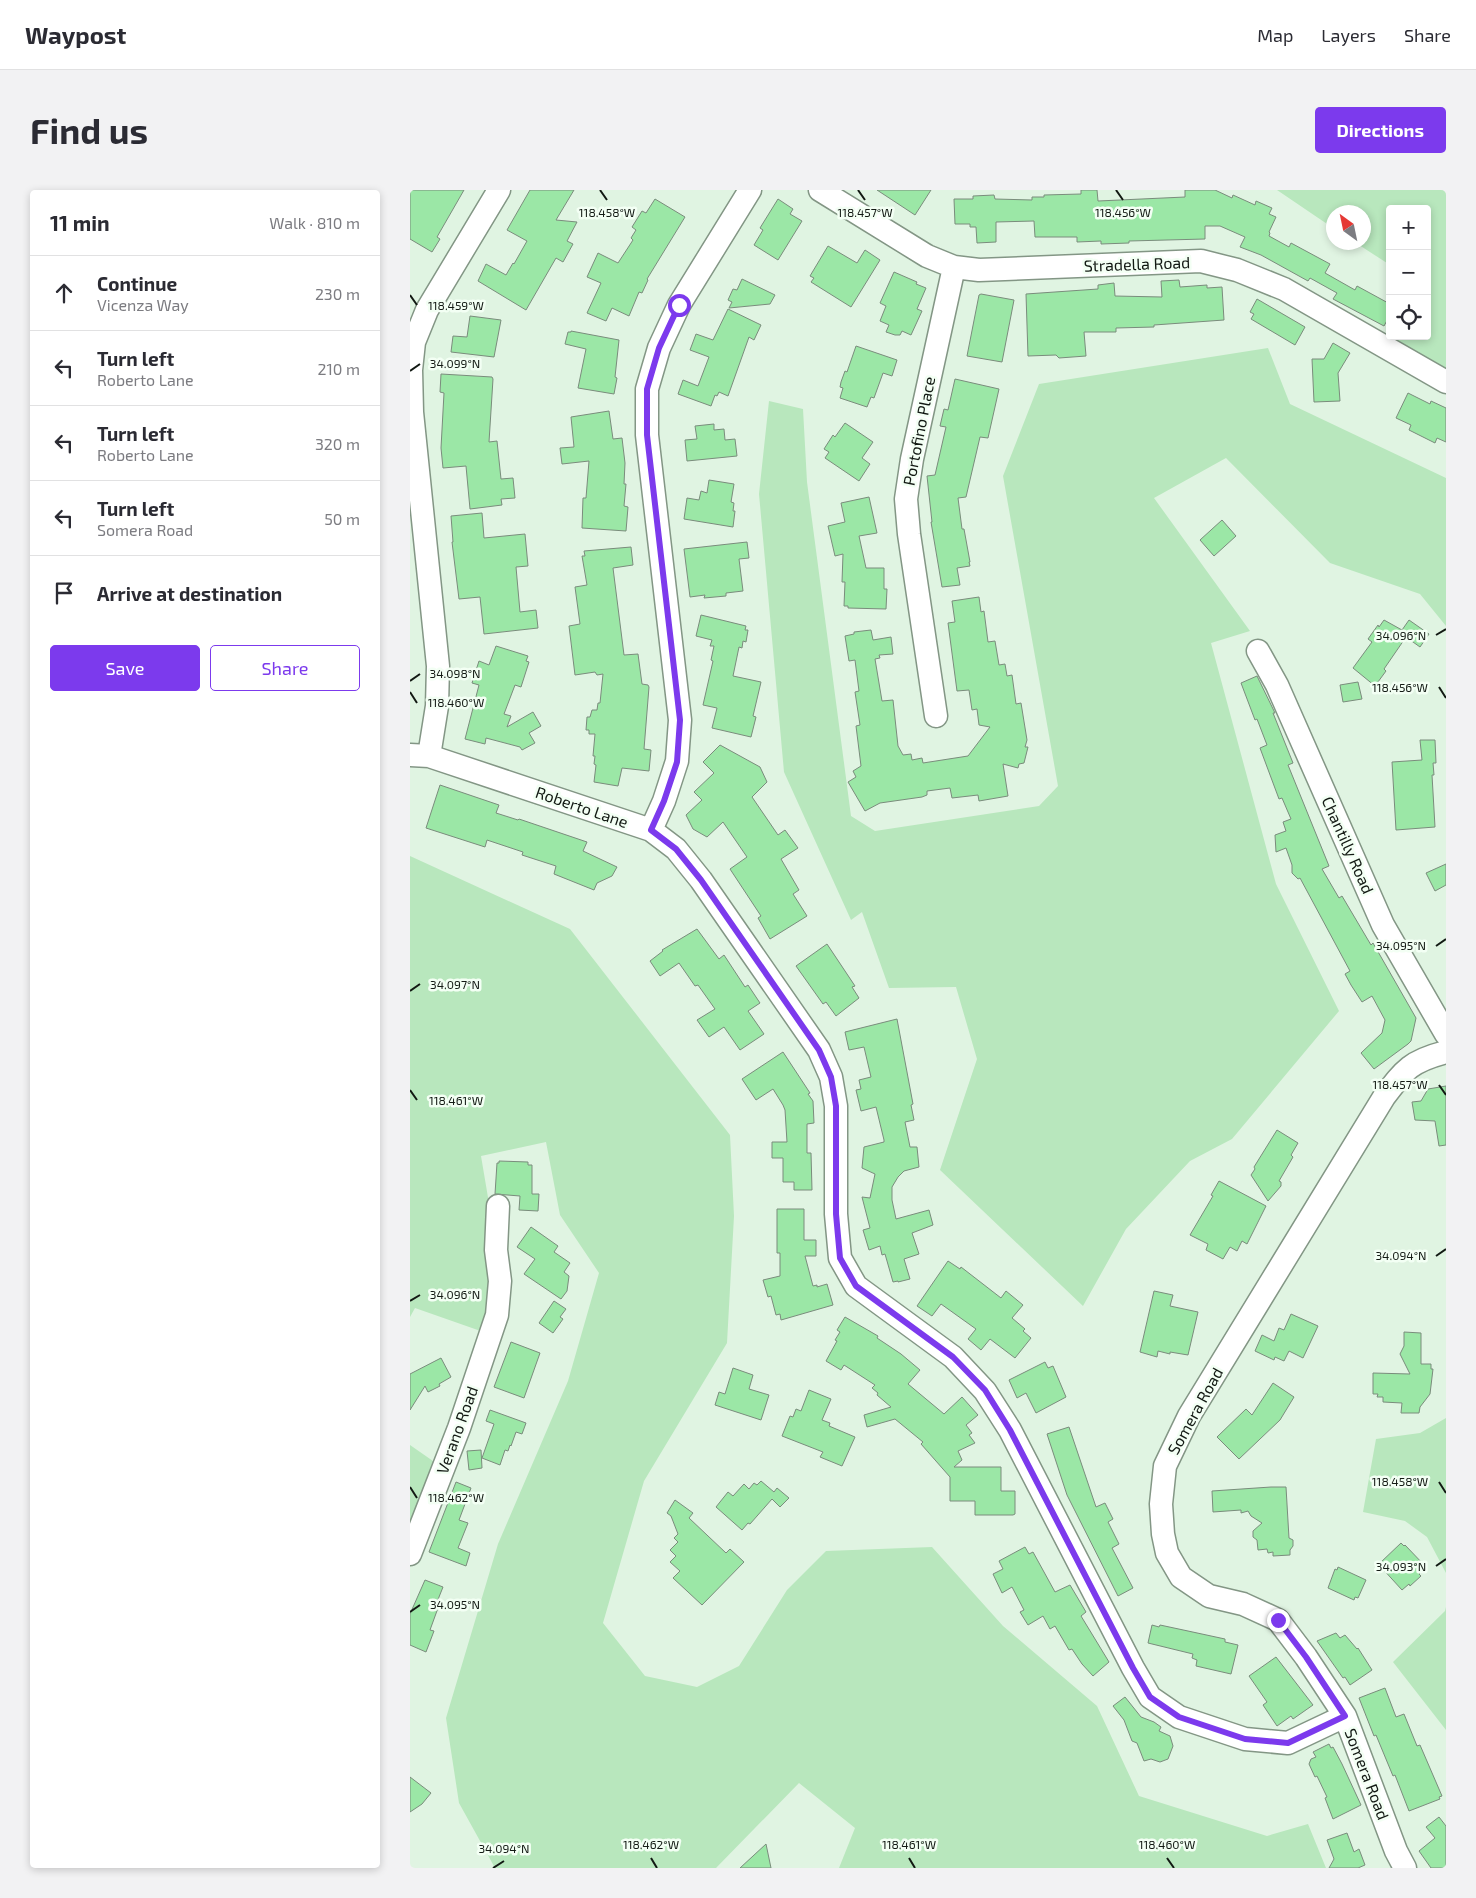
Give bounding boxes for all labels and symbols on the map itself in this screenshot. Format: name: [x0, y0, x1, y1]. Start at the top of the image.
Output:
text: 118.458°W: [579, 205, 635, 219]
text: 118.457°W: [837, 205, 893, 219]
text: 118.456°W: [1095, 205, 1151, 219]
north arrow: [1326, 205, 1371, 250]
street label: Stradella Road: [1083, 252, 1191, 275]
route start: [668, 294, 691, 317]
text: 118.459°W: [428, 298, 484, 312]
text: 34.099°N: [430, 356, 480, 370]
street label: Portofino Place: [899, 375, 938, 487]
text: 34.096°N: [1376, 628, 1426, 642]
text: 34.098°N: [429, 666, 481, 680]
text: 118.456°W: [1372, 680, 1428, 694]
text: 118.460°W: [428, 695, 484, 709]
street label: Roberto Lane: [533, 782, 631, 831]
street label: Chantilly Road: [1319, 793, 1378, 896]
text: 34.095°N: [1376, 938, 1426, 952]
text: 34.097°N: [430, 977, 480, 991]
text: 118.457°W: [1372, 1077, 1428, 1091]
text: 118.461°W: [429, 1093, 483, 1107]
text: 34.094°N: [1375, 1248, 1427, 1262]
text: 34.096°N: [430, 1287, 480, 1301]
street label: Somera Road: [1163, 1364, 1226, 1457]
street label: Verano Road: [432, 1383, 481, 1476]
text: 118.458°W: [1372, 1474, 1428, 1488]
text: 118.462°W: [428, 1490, 484, 1504]
text: 34.093°N: [1376, 1559, 1426, 1573]
text: 34.095°N: [430, 1597, 480, 1611]
route end: [1267, 1609, 1290, 1632]
street label: Somera Road: [1341, 1725, 1394, 1822]
text: 118.462°W: [623, 1837, 679, 1851]
text: 118.461°W: [882, 1837, 936, 1851]
text: 118.460°W: [1139, 1837, 1195, 1851]
text: 34.094°N: [478, 1841, 530, 1855]

